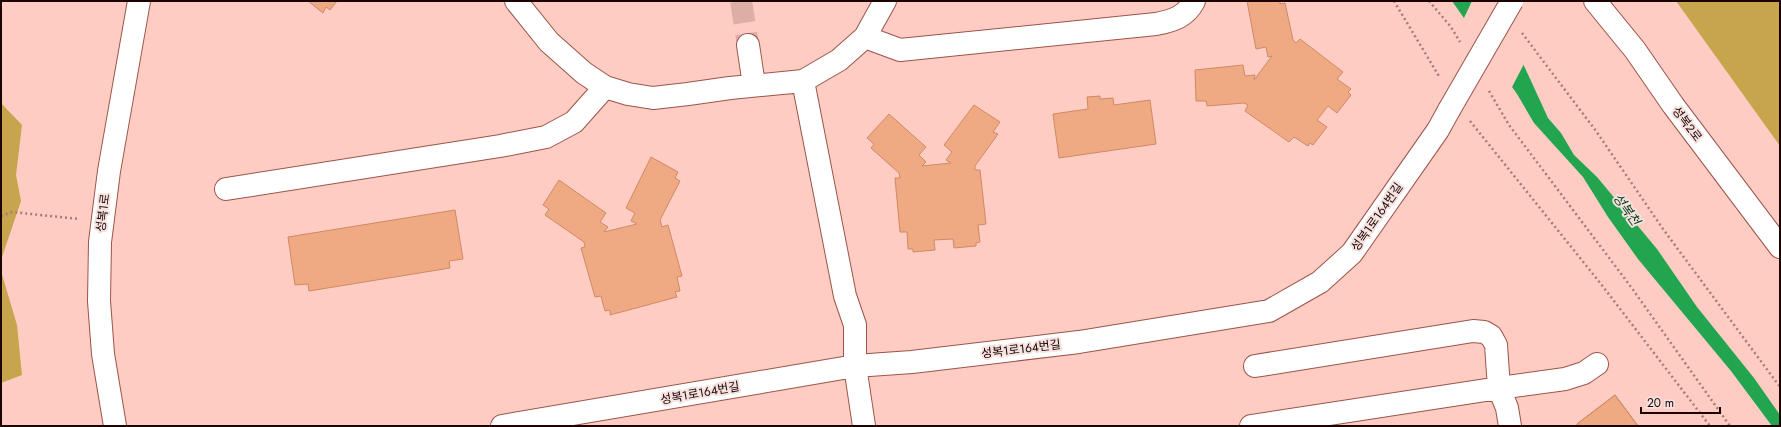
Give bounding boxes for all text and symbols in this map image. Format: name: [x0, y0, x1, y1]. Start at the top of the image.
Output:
street label: 성복2로: [1668, 103, 1706, 145]
street label: 성복1로164번길: [1347, 179, 1407, 255]
water label: 성복천: [1608, 189, 1645, 230]
street label: 성복1로: [92, 193, 114, 233]
street label: 성복1로164번길: [980, 335, 1062, 363]
street label: 성복1로164번길: [659, 377, 741, 409]
scale bar: [1641, 389, 1720, 415]
text: 20 m: [1647, 394, 1674, 412]

